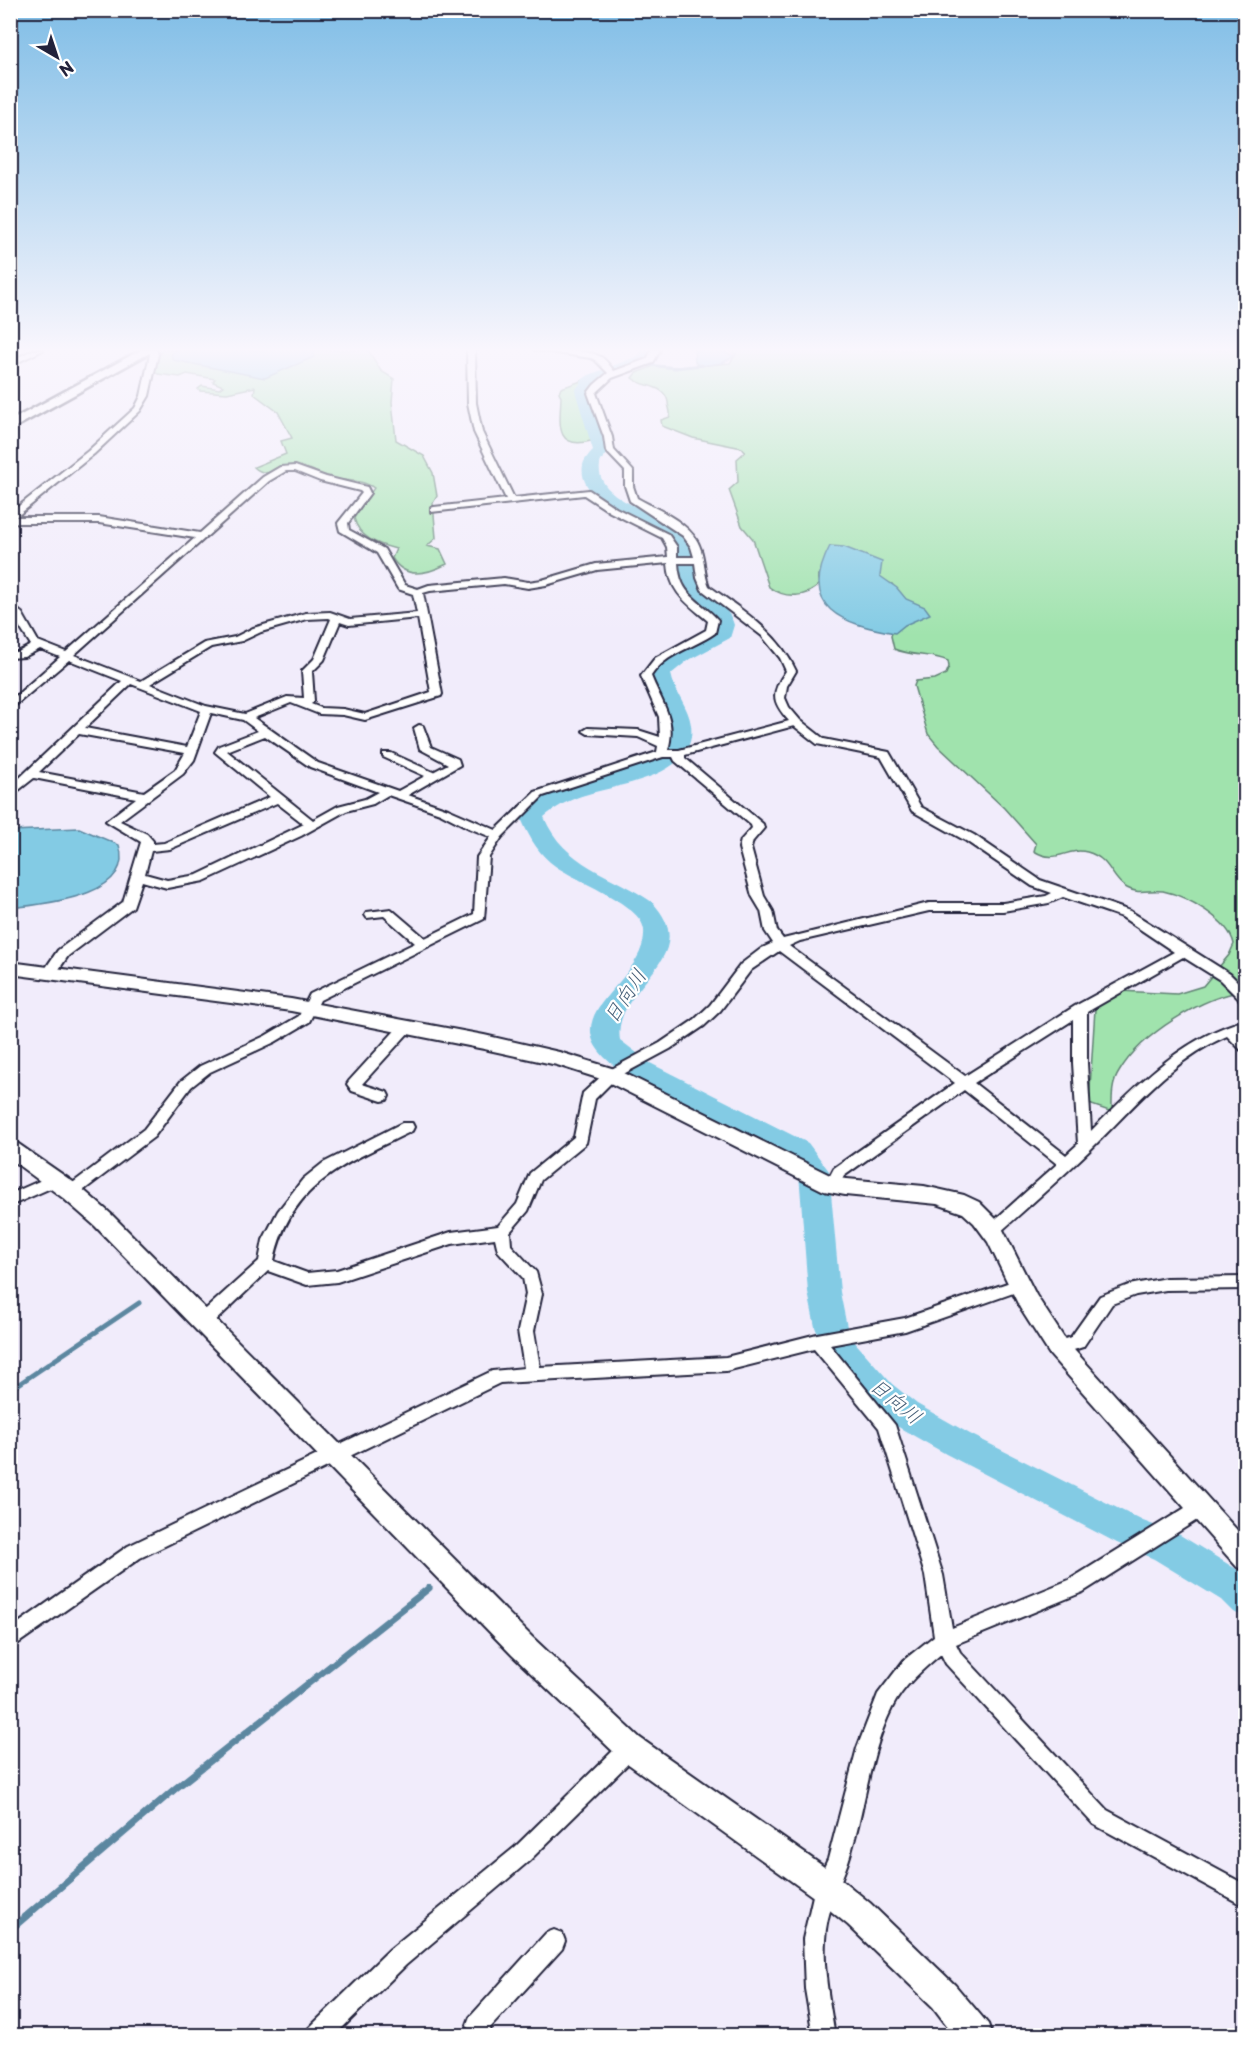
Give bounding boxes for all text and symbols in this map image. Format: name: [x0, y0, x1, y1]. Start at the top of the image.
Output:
north arrow: [27, 27, 87, 87]
text: N: [55, 56, 80, 83]
water label: 日向川: [595, 962, 653, 1029]
water label: 日向川: [864, 1370, 929, 1431]

